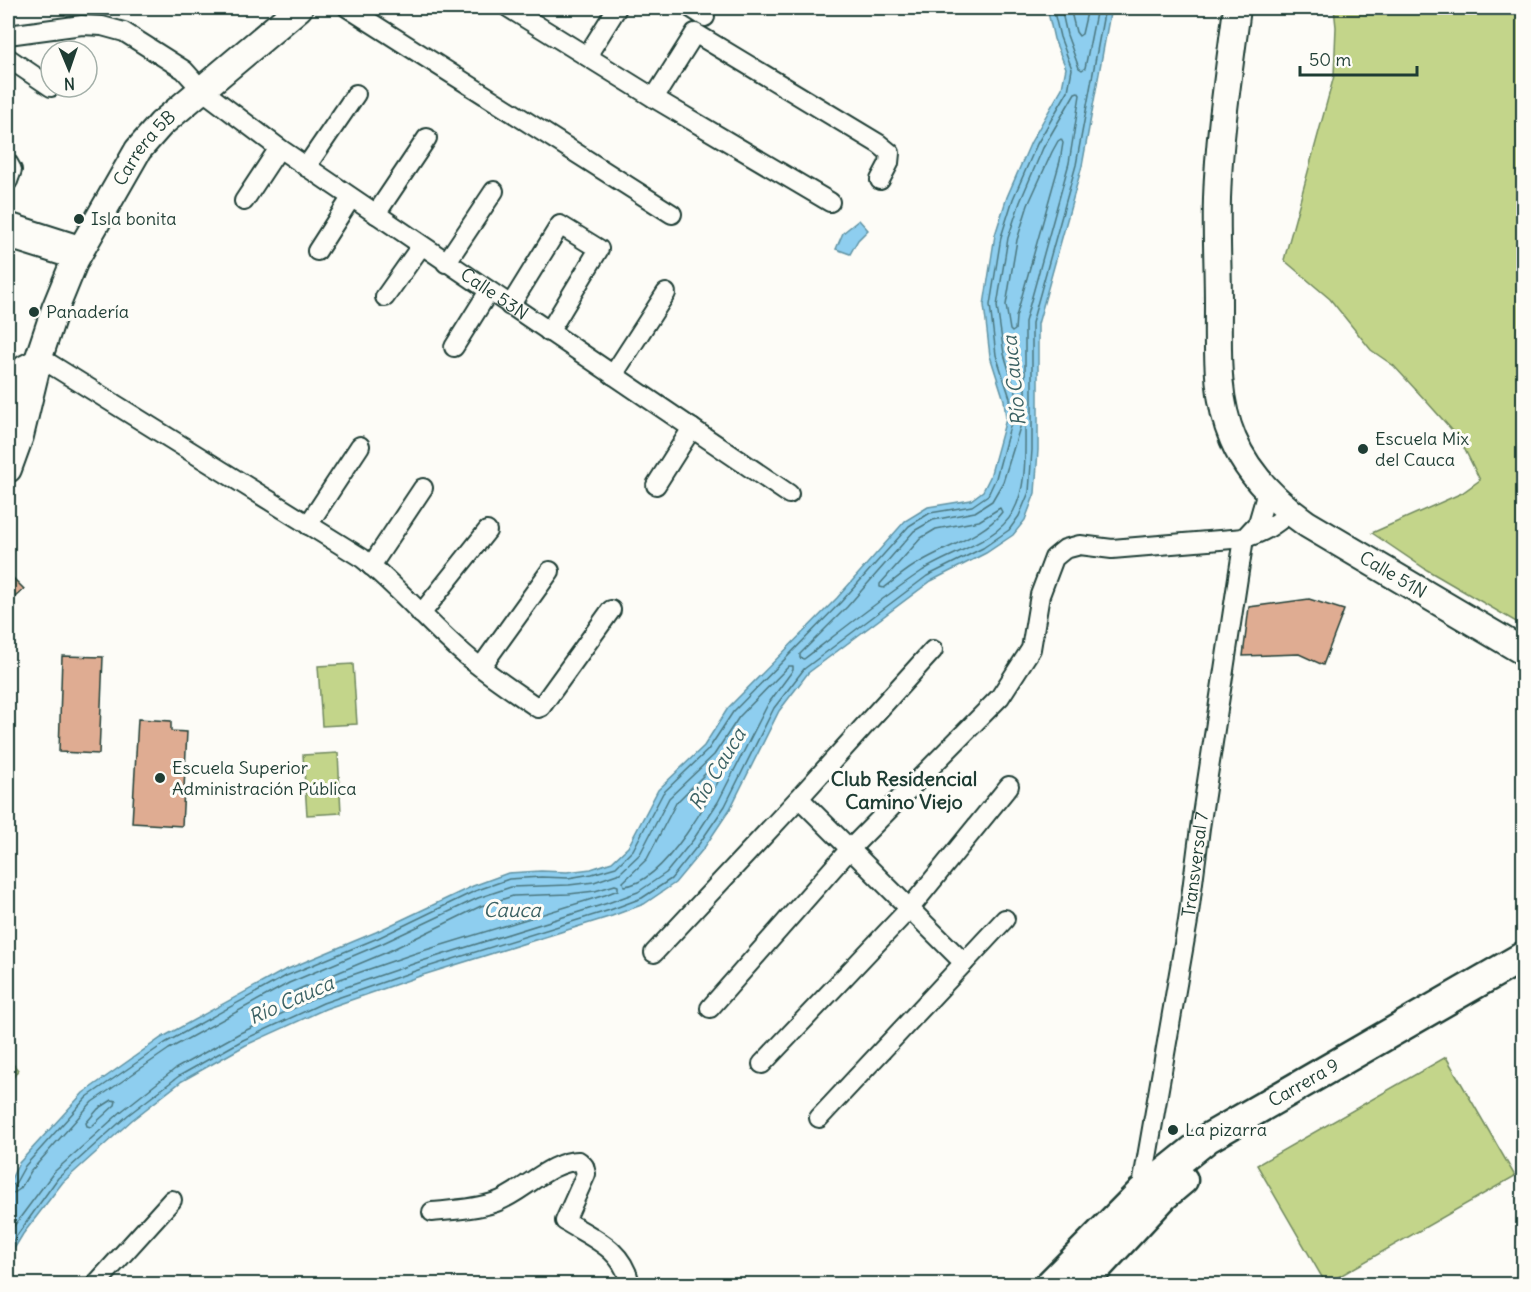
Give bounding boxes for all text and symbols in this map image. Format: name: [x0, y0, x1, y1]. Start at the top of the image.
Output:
north arrow: [39, 39, 99, 99]
scale bar: [1300, 39, 1417, 77]
text: 50 m: [1309, 48, 1351, 71]
text: N: [64, 74, 75, 94]
street label: Carrera 5B: [108, 105, 180, 190]
place label: Isla bonita: [91, 207, 176, 230]
marker: Isla bonita: [72, 212, 86, 226]
street label: Calle 53N: [456, 262, 533, 325]
place label: Panadería: [46, 300, 129, 323]
marker: Panadería: [27, 305, 41, 319]
water label: Río Cauca: [996, 333, 1031, 427]
place label: Escuela Mix del Cauca: [1375, 427, 1469, 471]
marker: Escuela Mix del Cauca: [1356, 442, 1370, 456]
street label: Calle 51N: [1356, 546, 1431, 603]
water label: Río Cauca: [683, 722, 751, 814]
place label: Escuela Superior Administración Pública: [172, 756, 357, 800]
district label: Club Residencial Camino Viejo: [831, 766, 977, 814]
marker: Escuela Superior Administración Pública: [153, 771, 167, 785]
street label: Transversal 7: [1177, 810, 1213, 918]
water label: Cauca: [483, 897, 542, 922]
water label: Río Cauca: [244, 969, 339, 1029]
street label: Carrera 9: [1264, 1053, 1343, 1112]
place label: La pizarra: [1185, 1118, 1267, 1141]
marker: La pizarra: [1166, 1123, 1180, 1137]

